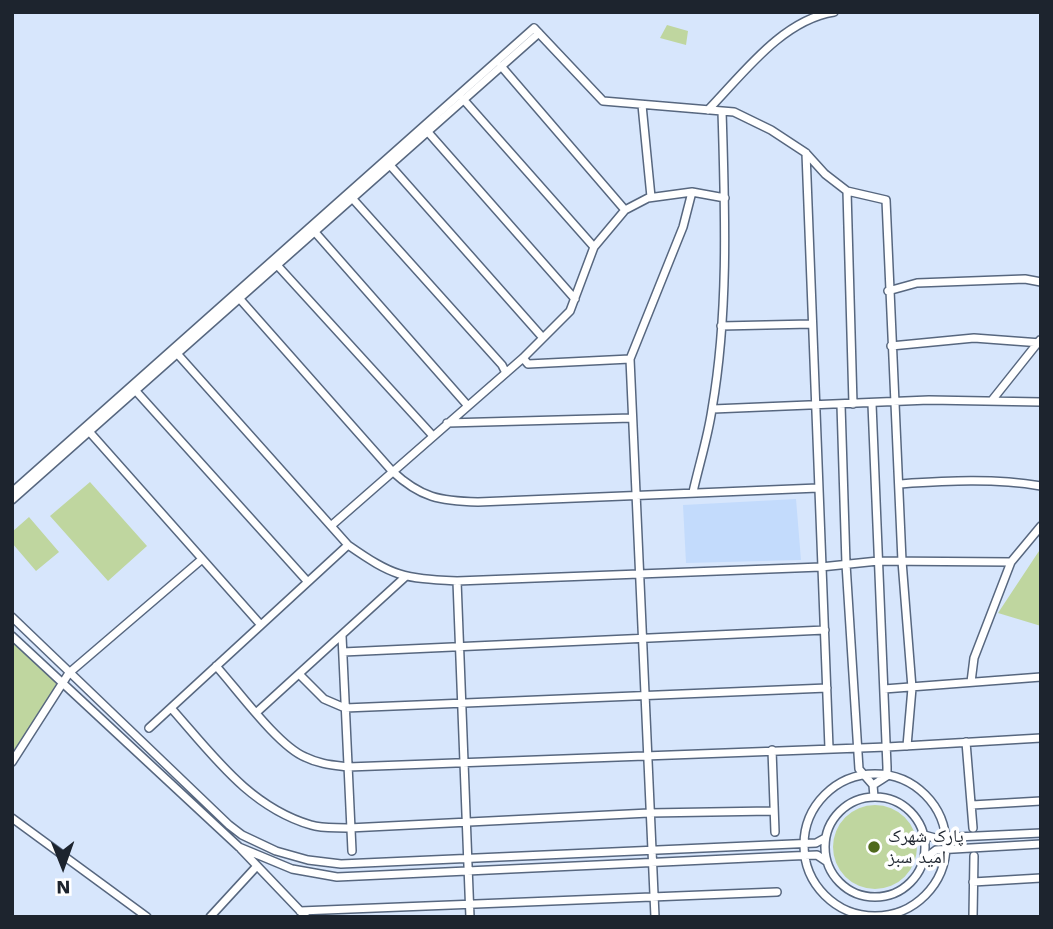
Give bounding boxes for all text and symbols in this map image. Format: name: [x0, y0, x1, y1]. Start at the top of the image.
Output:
place label: پارک شهرک امید سبز: [888, 826, 964, 868]
north arrow: [28, 831, 98, 901]
marker: پارک شهرک امید سبز: [866, 839, 882, 855]
text: N: [56, 876, 71, 899]

